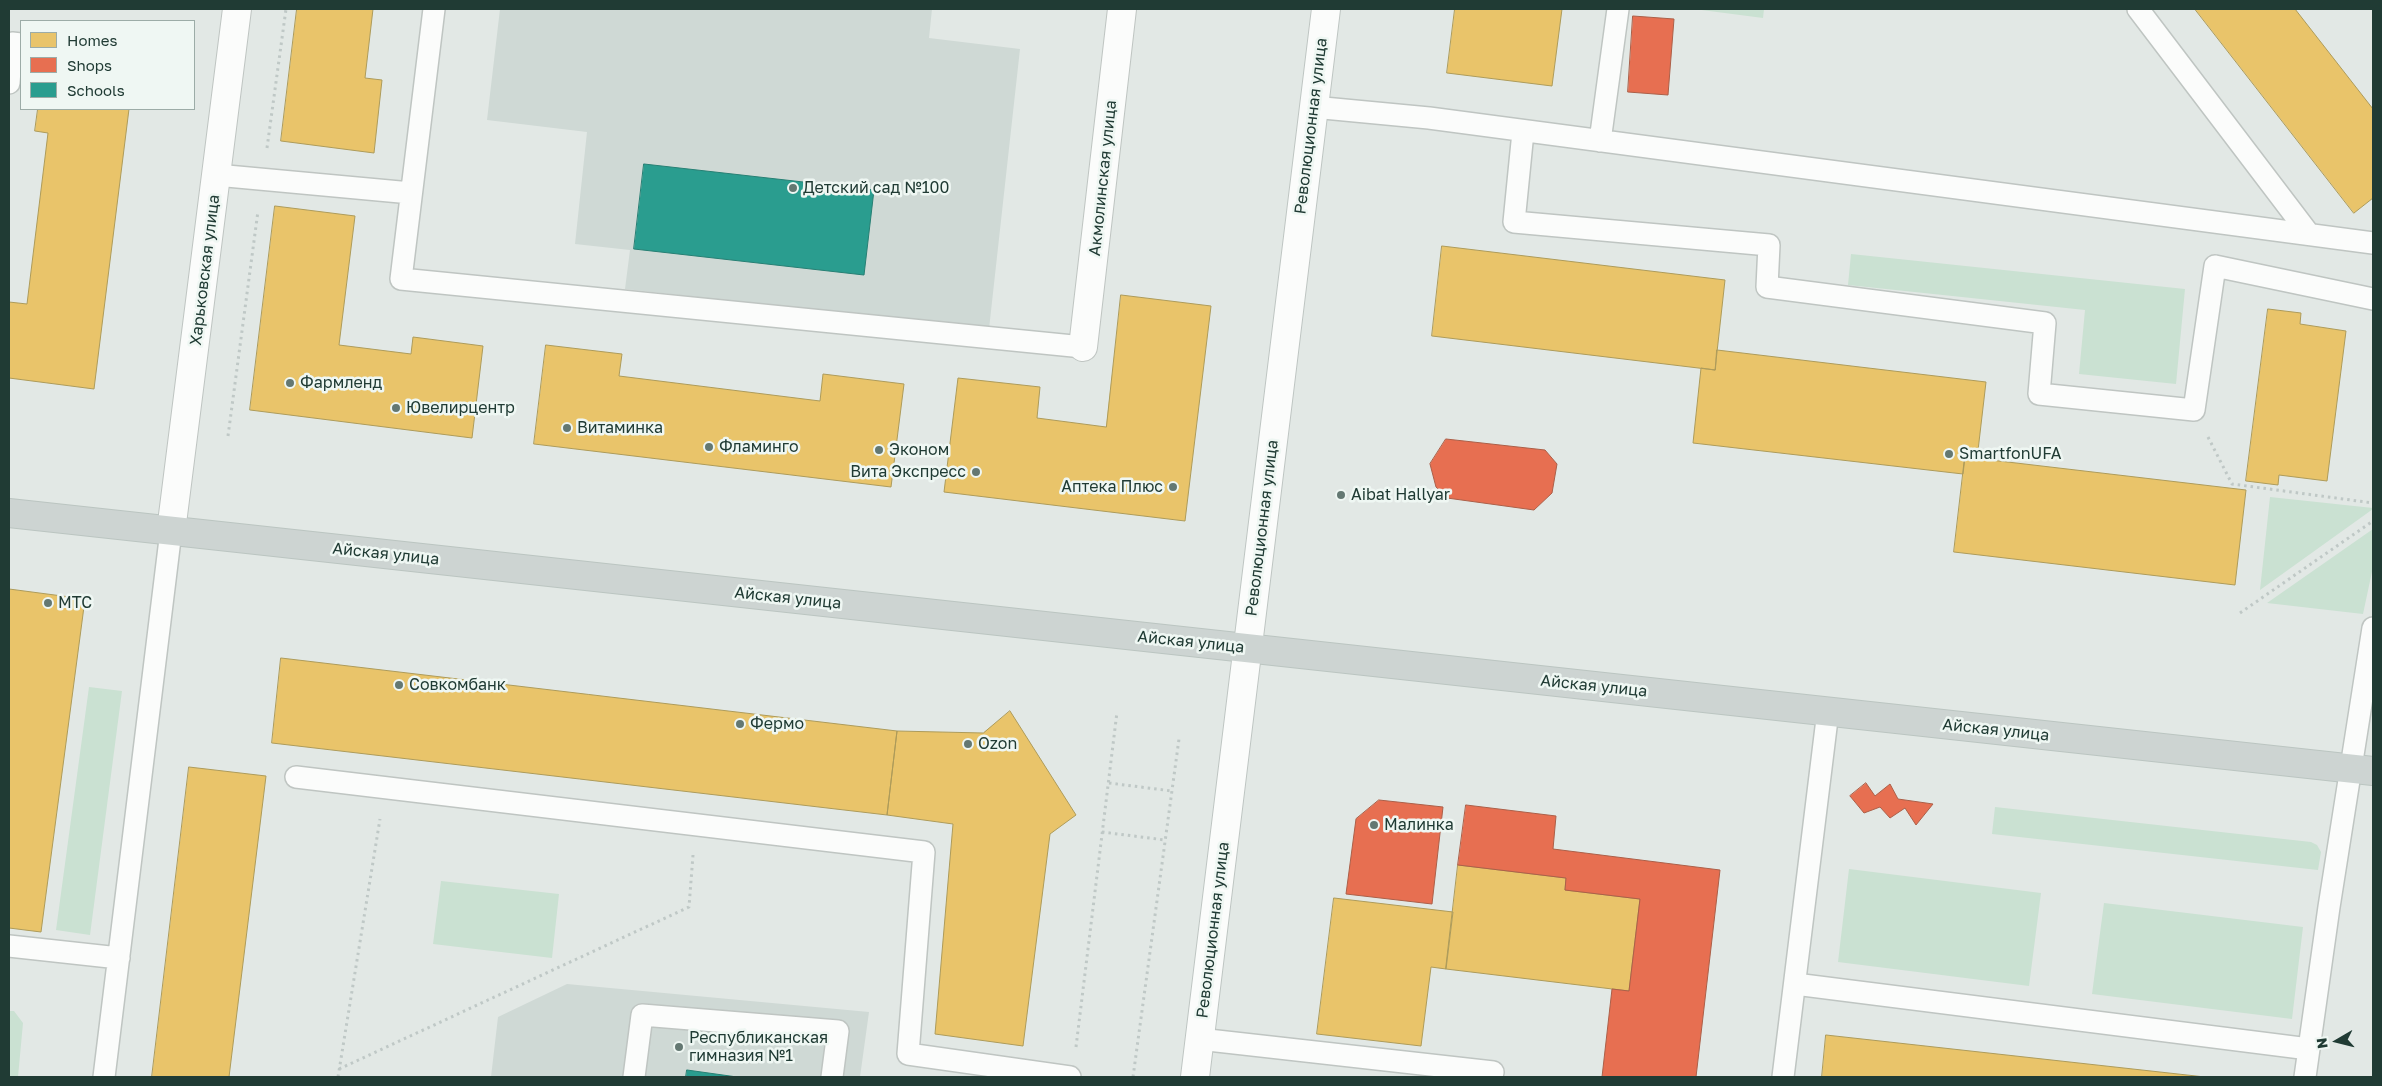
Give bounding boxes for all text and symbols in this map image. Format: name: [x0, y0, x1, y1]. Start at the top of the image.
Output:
legend: [20, 20, 195, 110]
text: Homes: [67, 31, 117, 49]
street label: Революционная улица: [1291, 37, 1331, 215]
text: Shops: [67, 56, 112, 74]
text: Schools: [67, 81, 125, 99]
street label: Акмолинская улица: [1085, 99, 1121, 257]
place label: Детский сад №100: [803, 178, 949, 198]
marker: Детский сад №100: [787, 182, 799, 194]
street label: Харьковская улица: [186, 193, 224, 347]
place label: Фармленд: [300, 373, 382, 393]
marker: Фармленд: [284, 377, 296, 389]
place label: Ювелирцентр: [406, 398, 515, 418]
marker: Ювелирцентр: [390, 402, 402, 414]
place label: Витаминка: [577, 418, 663, 438]
marker: Витаминка: [561, 422, 573, 434]
place label: Фламинго: [719, 437, 799, 457]
street label: Революционная улица: [1242, 439, 1282, 617]
place label: Эконом: [889, 440, 949, 460]
marker: Фламинго: [703, 441, 715, 453]
marker: Эконом: [873, 444, 885, 456]
place label: SmartfonUFA: [1959, 444, 2061, 464]
marker: SmartfonUFA: [1943, 448, 1955, 460]
place label: Вита Экспресс: [850, 462, 966, 482]
marker: Вита Экспресс: [970, 466, 982, 478]
place label: Аптека Плюс: [1061, 477, 1163, 497]
marker: Аптека Плюс: [1167, 481, 1179, 493]
place label: Aibat Hallyar: [1351, 485, 1450, 505]
marker: Aibat Hallyar: [1335, 489, 1347, 501]
street label: Айская улица: [332, 539, 440, 569]
street label: Айская улица: [734, 583, 842, 613]
place label: МТС: [58, 593, 92, 613]
marker: МТС: [42, 597, 54, 609]
street label: Айская улица: [1137, 627, 1245, 657]
street label: Айская улица: [1540, 671, 1648, 701]
place label: Совкомбанк: [409, 675, 506, 695]
marker: Совкомбанк: [393, 679, 405, 691]
place label: Фермо: [750, 714, 804, 734]
street label: Айская улица: [1942, 715, 2050, 745]
marker: Фермо: [734, 718, 746, 730]
place label: Ozon: [978, 734, 1017, 754]
marker: Ozon: [962, 738, 974, 750]
place label: Малинка: [1384, 815, 1454, 835]
marker: Малинка: [1368, 819, 1380, 831]
street label: Революционная улица: [1193, 841, 1233, 1019]
north arrow: [2312, 1016, 2362, 1066]
place label: Республиканская гимназия №1: [689, 1028, 828, 1066]
text: N: [2312, 1037, 2331, 1050]
marker: Республиканская гимназия №1: [673, 1041, 685, 1053]

